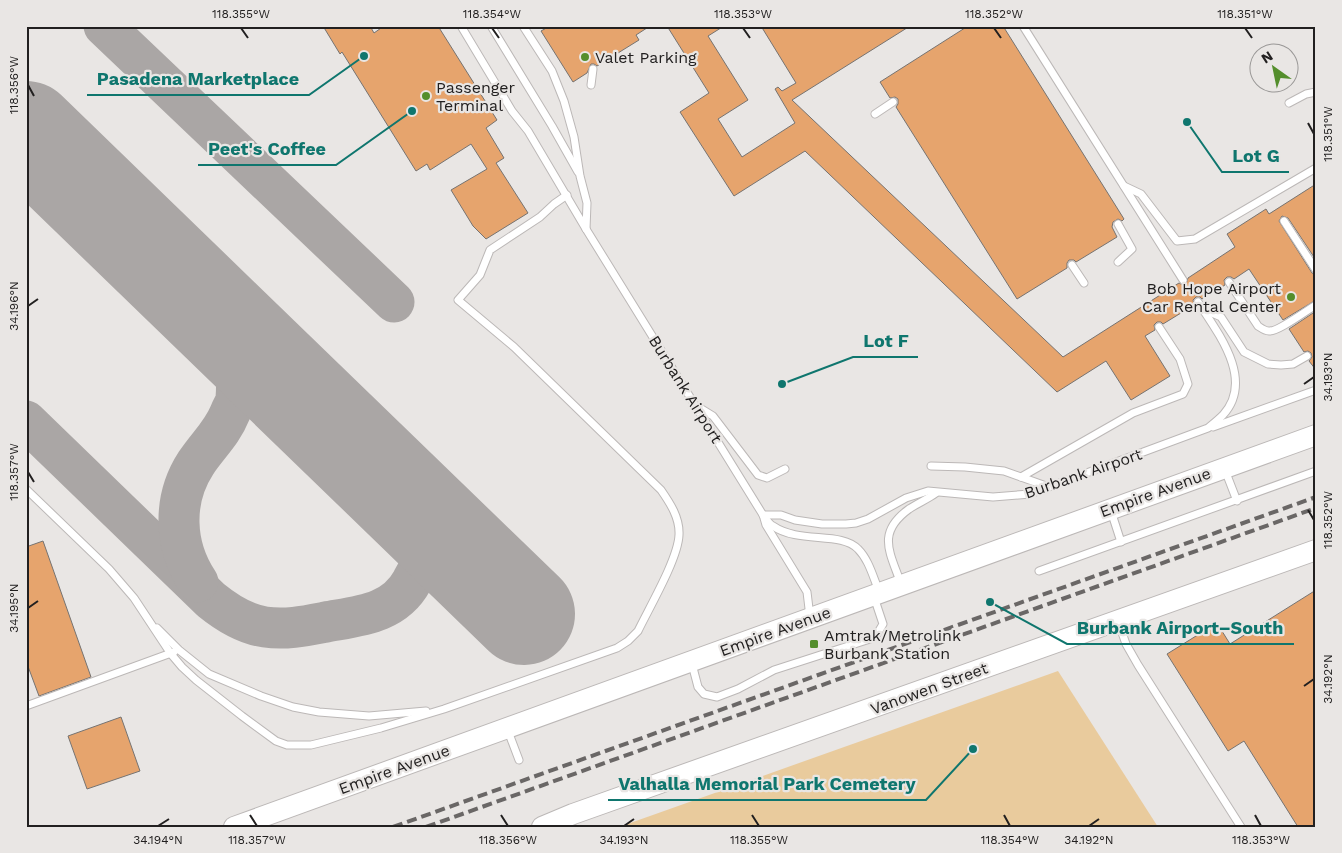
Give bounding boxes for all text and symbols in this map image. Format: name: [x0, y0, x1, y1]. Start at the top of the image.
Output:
text: 118.355°W: [212, 7, 270, 21]
text: 118.354°W: [463, 7, 522, 21]
text: 118.353°W: [714, 7, 772, 21]
text: 118.352°W: [965, 7, 1023, 21]
text: 118.351°W: [1217, 7, 1273, 21]
north arrow: [1250, 42, 1300, 92]
place label: Valet Parking: [595, 48, 697, 67]
text: N: [1258, 48, 1276, 67]
marker: Valet Parking: [579, 51, 591, 63]
text: 118.356°W: [7, 55, 21, 114]
callout: Pasadena Marketplace: [87, 62, 309, 95]
text: Pasadena Marketplace: [97, 68, 299, 89]
place label: Passenger Terminal: [436, 78, 516, 115]
marker: Passenger Terminal: [420, 90, 432, 102]
text: 118.351°W: [1321, 106, 1335, 162]
callout: Peet's Coffee: [198, 132, 336, 165]
text: Peet's Coffee: [208, 138, 326, 159]
callout: Lot G: [1222, 139, 1289, 172]
text: Lot G: [1232, 145, 1280, 166]
place label: Bob Hope Airport Car Rental Center: [1142, 279, 1281, 316]
text: 34.196°N: [7, 281, 21, 331]
marker: Bob Hope Airport Car Rental Center: [1285, 291, 1297, 303]
callout: Lot F: [853, 324, 918, 357]
text: Lot F: [863, 330, 909, 351]
street label: Burbank Airport: [645, 332, 726, 447]
text: 34.193°N: [1321, 352, 1335, 402]
text: 118.357°W: [7, 443, 21, 501]
street label: Burbank Airport: [1022, 444, 1145, 502]
street label: Empire Avenue: [1097, 464, 1213, 521]
text: 118.352°W: [1321, 491, 1335, 549]
text: 34.195°N: [7, 583, 21, 633]
street label: Empire Avenue: [717, 603, 833, 660]
callout: Burbank Airport–South: [1067, 611, 1294, 644]
text: Burbank Airport–South: [1077, 617, 1283, 638]
place label: Amtrak/Metrolink Burbank Station: [824, 626, 961, 663]
marker: Amtrak/Metrolink Burbank Station: [808, 638, 820, 650]
text: 34.192°N: [1321, 654, 1335, 704]
street label: Vanowen Street: [868, 658, 991, 719]
street label: Empire Avenue: [336, 741, 452, 798]
callout: Valhalla Memorial Park Cemetery: [608, 767, 926, 800]
text: Valhalla Memorial Park Cemetery: [618, 773, 917, 794]
text: 34.194°N: [133, 833, 183, 847]
text: 118.357°W: [228, 833, 286, 847]
text: 118.356°W: [479, 833, 538, 847]
text: 34.193°N: [599, 833, 649, 847]
text: 118.355°W: [730, 833, 788, 847]
text: 118.354°W: [981, 833, 1040, 847]
text: 34.192°N: [1064, 833, 1114, 847]
text: 118.353°W: [1232, 833, 1290, 847]

